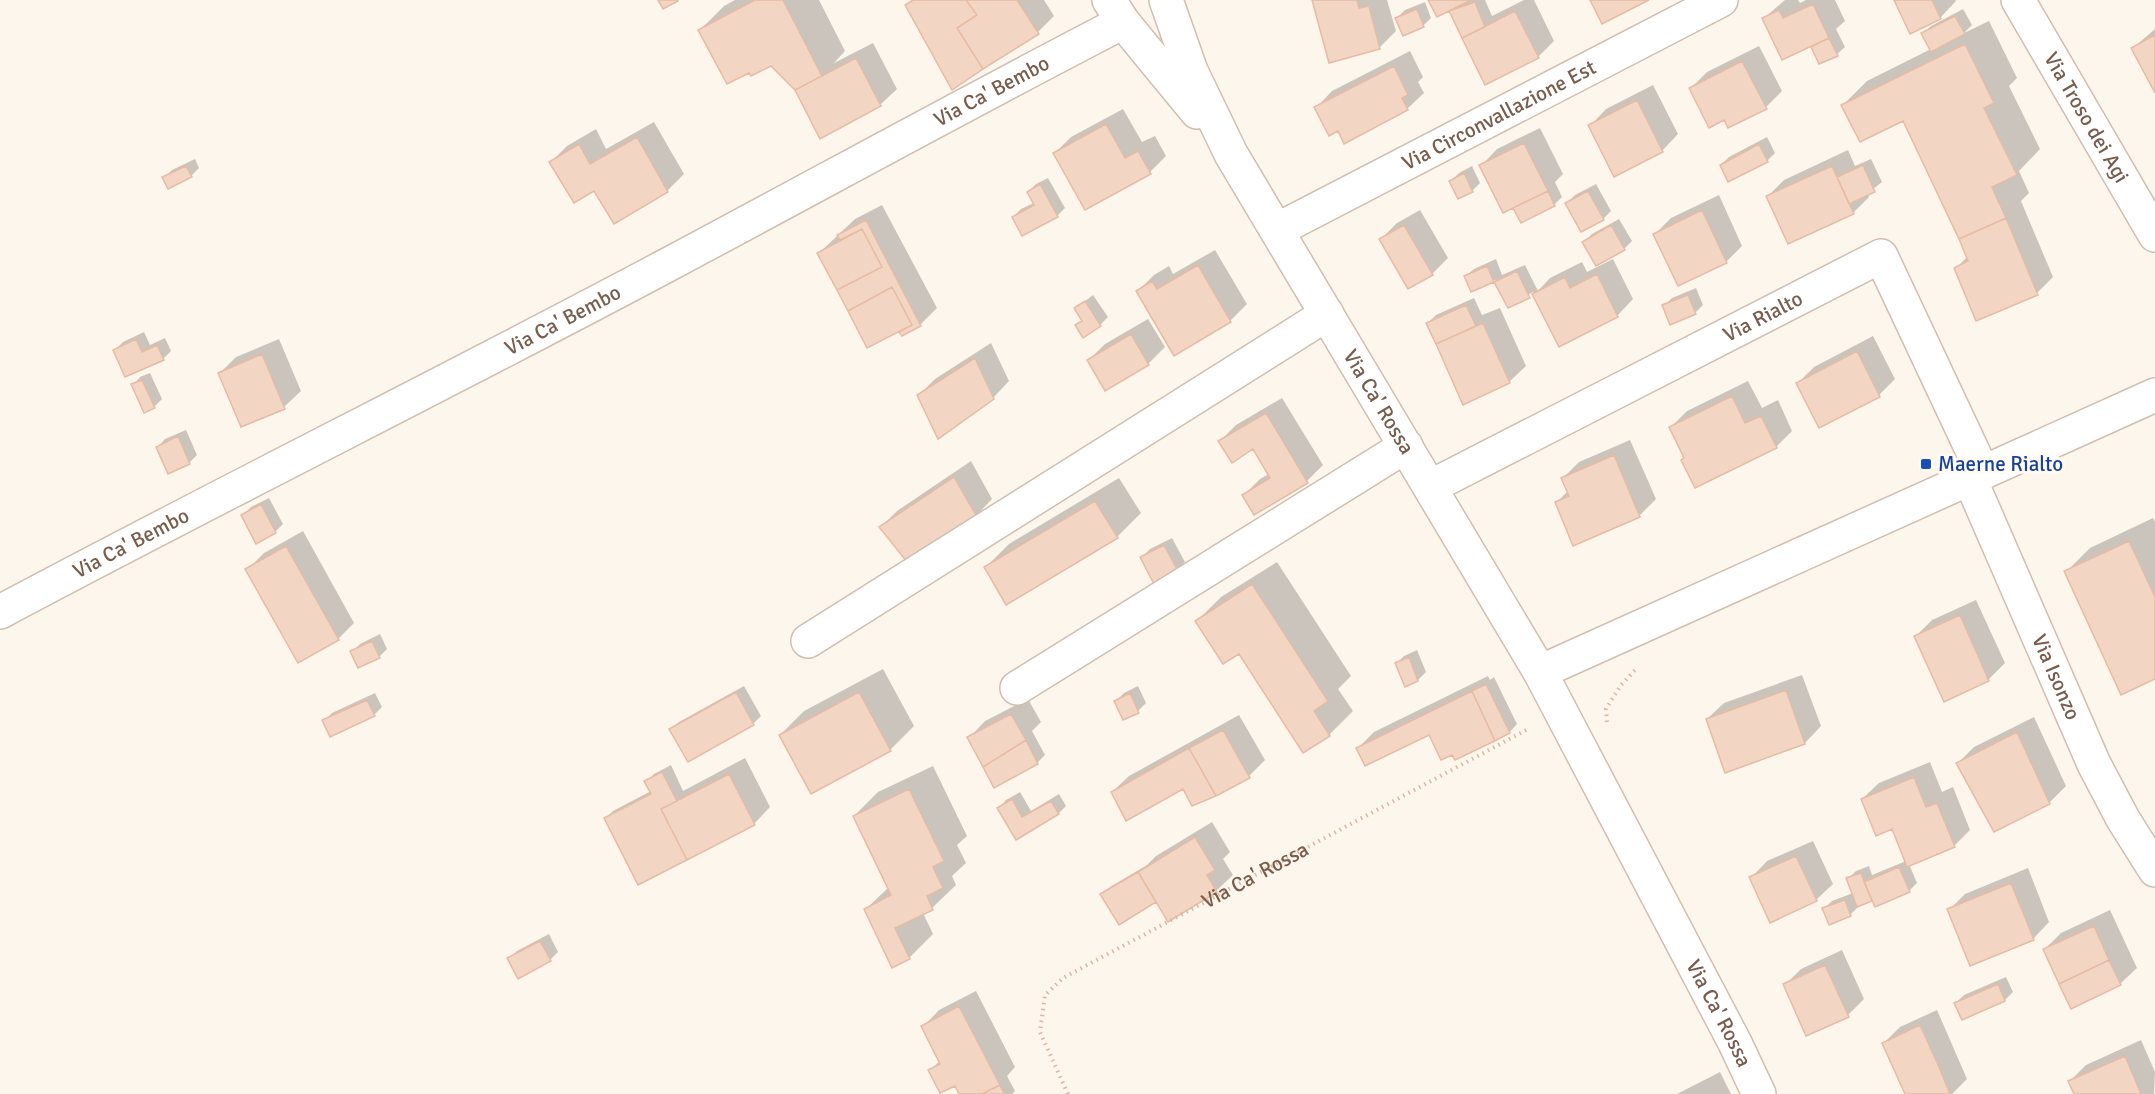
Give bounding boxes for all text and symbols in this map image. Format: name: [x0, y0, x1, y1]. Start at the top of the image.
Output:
street label: Via Troso dei Agi: [2038, 48, 2135, 187]
street label: Via Ca' Bembo: [929, 50, 1054, 132]
street label: Via Circonvallazione Est: [1398, 54, 1600, 176]
street label: Via Ca' Bembo: [500, 279, 625, 361]
street label: Via Rialto: [1719, 285, 1807, 348]
street label: Via Ca' Rossa: [1338, 345, 1420, 459]
place label: Maerne Rialto: [1938, 451, 2063, 477]
marker: Maerne Rialto: [1919, 457, 1933, 471]
street label: Via Ca' Bembo: [69, 502, 193, 584]
street label: Via Isonzo: [2026, 630, 2086, 724]
street label: Via Ca' Rossa: [1197, 836, 1313, 914]
street label: Via Ca' Rossa: [1680, 955, 1757, 1071]

